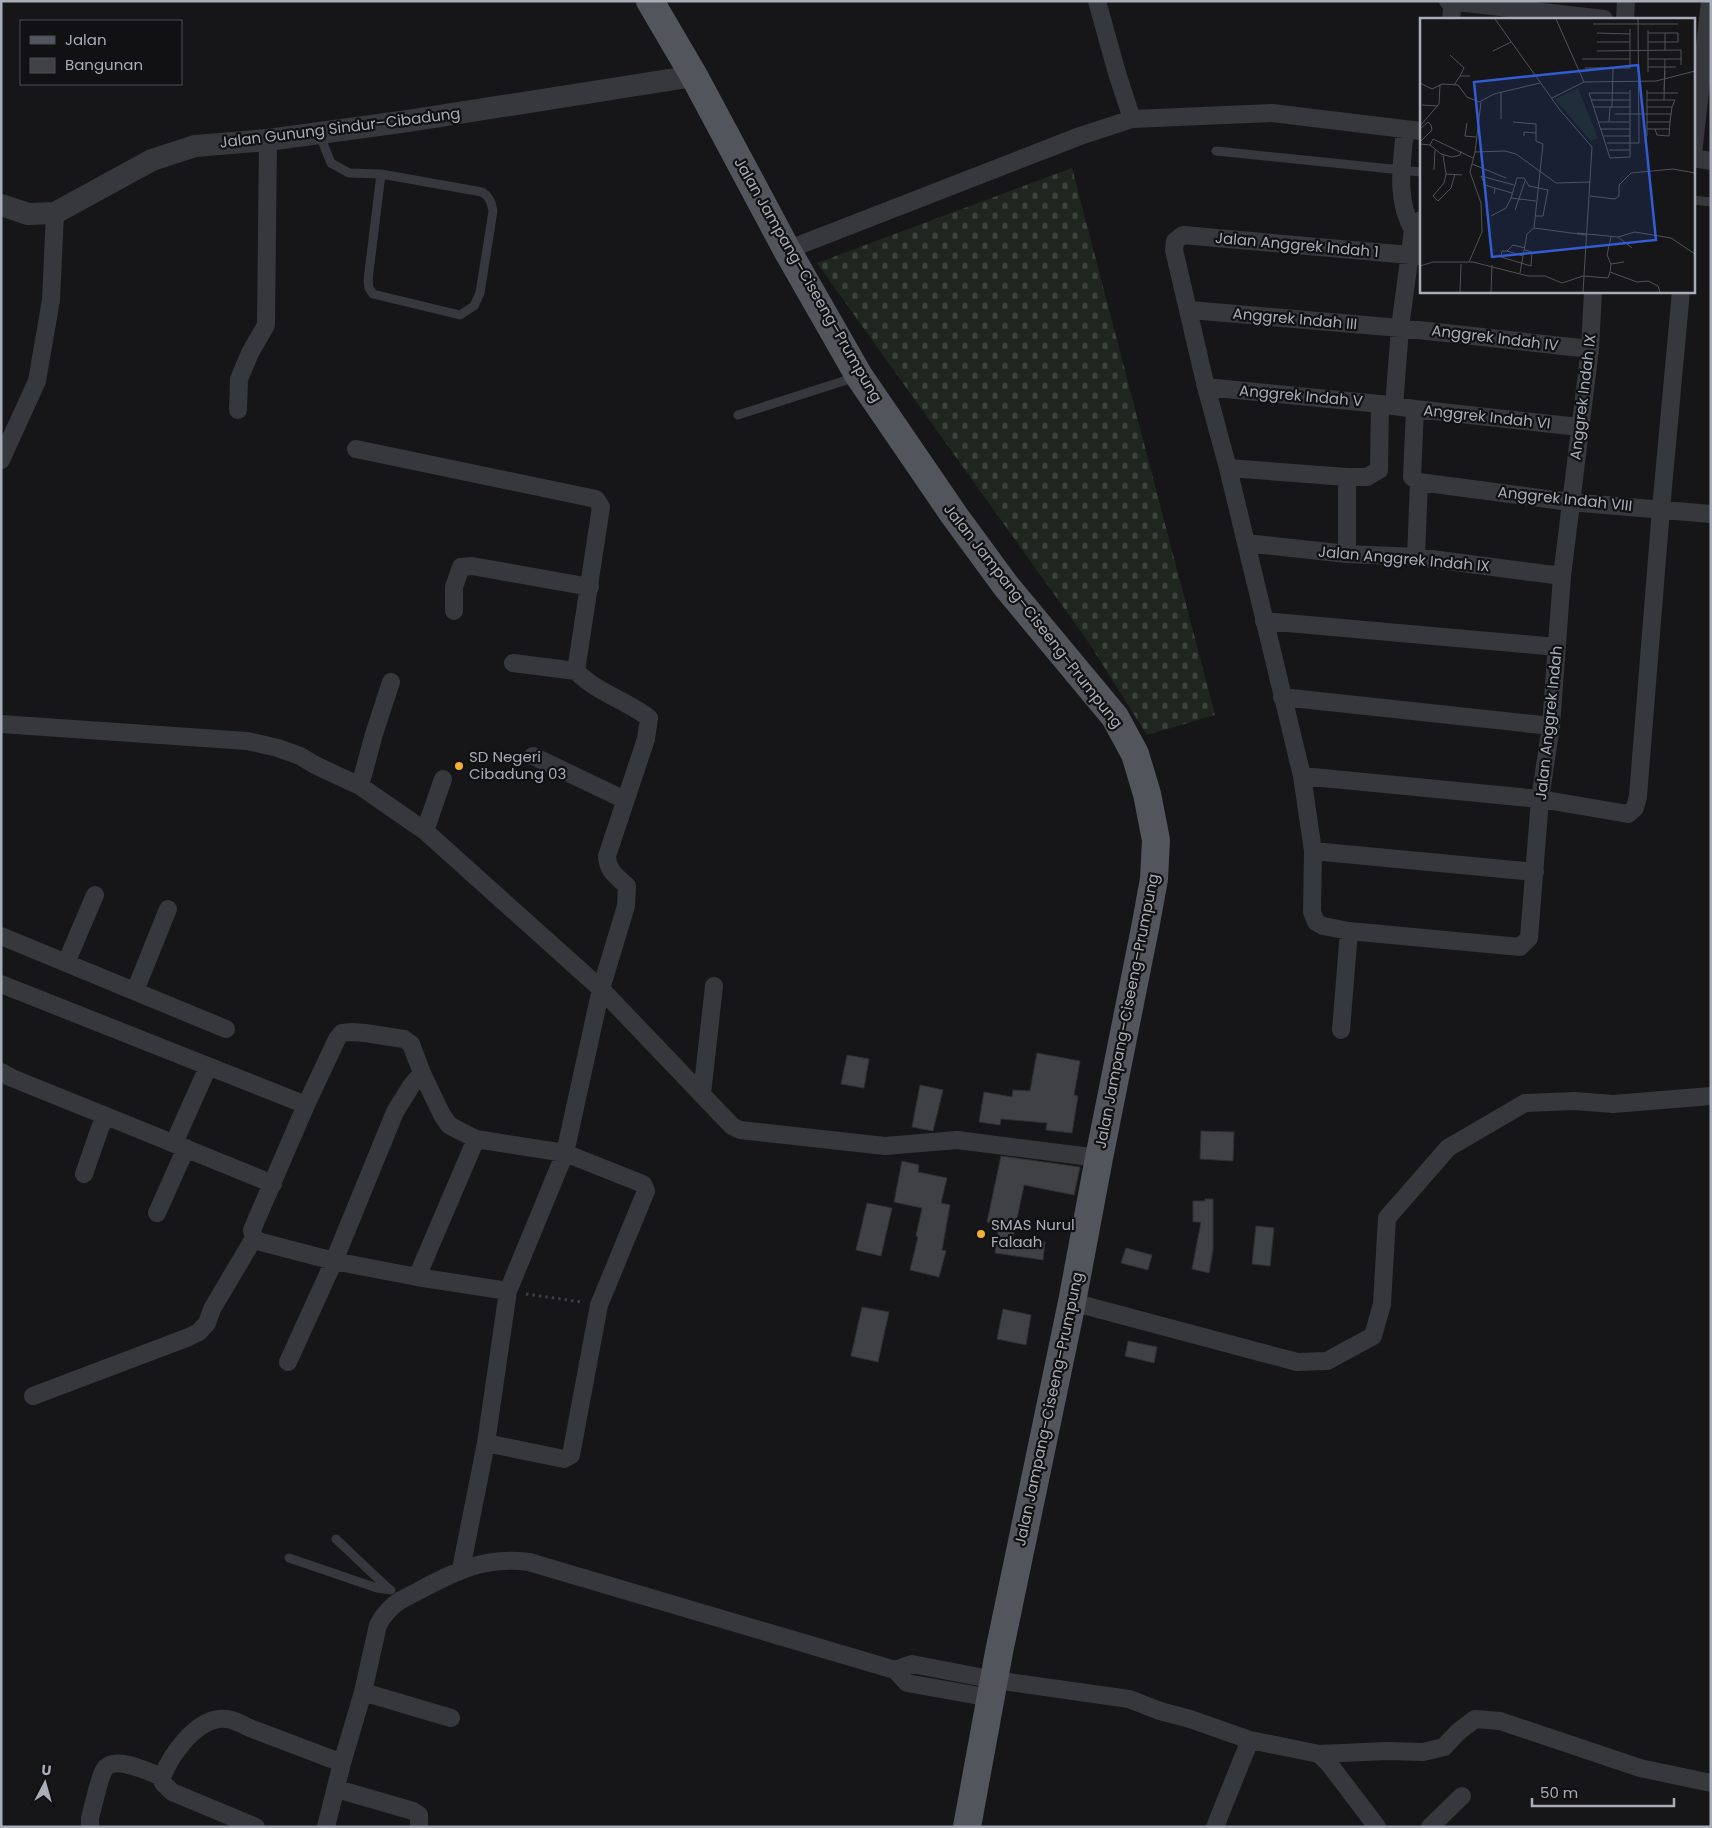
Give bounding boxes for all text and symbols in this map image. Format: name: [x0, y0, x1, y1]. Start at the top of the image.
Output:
inset map: [1420, 18, 1694, 292]
legend: [20, 20, 182, 85]
text: Jalan: [65, 29, 107, 50]
text: Bangunan: [65, 54, 143, 75]
street label: Jalan Gunung Sindur–Cibadung: [218, 102, 461, 153]
street label: Jalan Jampang–Ciseeng–Prumpung: [729, 153, 887, 406]
street label: Jalan Anggrek Indah 1: [1214, 227, 1380, 262]
street label: Anggrek Indah III: [1232, 303, 1358, 334]
street label: Anggrek Indah IV: [1430, 319, 1560, 356]
street label: Anggrek Indah IX: [1564, 333, 1601, 461]
street label: Anggrek Indah V: [1238, 380, 1364, 411]
street label: Anggrek Indah VI: [1422, 399, 1552, 434]
street label: Anggrek Indah VIII: [1497, 481, 1633, 516]
street label: Jalan Jampang–Ciseeng–Prumpung: [939, 499, 1128, 732]
street label: Jalan Anggrek Indah IX: [1317, 541, 1491, 576]
street label: Jalan Anggrek Indah: [1530, 645, 1567, 801]
place label: SD Negeri Cibadung 03: [469, 746, 566, 784]
marker: SD Negeri Cibadung 03: [453, 760, 465, 772]
street label: Jalan Jampang–Ciseeng–Prumpung: [1090, 872, 1163, 1150]
place label: SMAS Nurul Falaah: [991, 1214, 1075, 1252]
marker: SMAS Nurul Falaah: [975, 1228, 987, 1240]
street label: Jalan Jampang–Ciseeng–Prumpung: [1009, 1270, 1088, 1548]
north arrow: [20, 1758, 70, 1808]
text: U: [40, 1760, 52, 1781]
scale bar: [1532, 1776, 1674, 1808]
text: 50 m: [1540, 1782, 1578, 1803]

